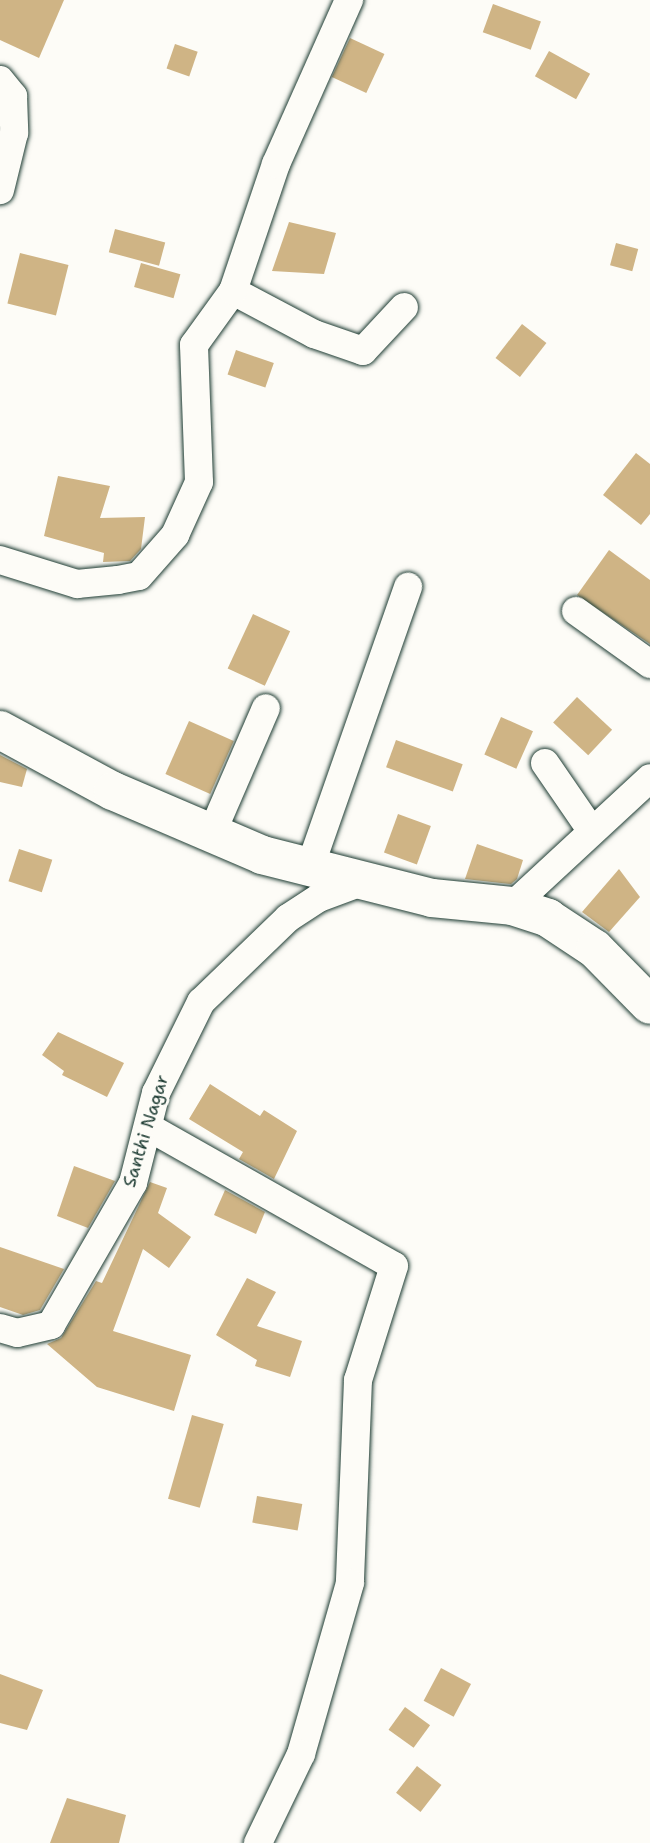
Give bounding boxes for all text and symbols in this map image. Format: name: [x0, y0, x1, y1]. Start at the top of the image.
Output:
street label: Santhi Nagar: [119, 1072, 173, 1190]

